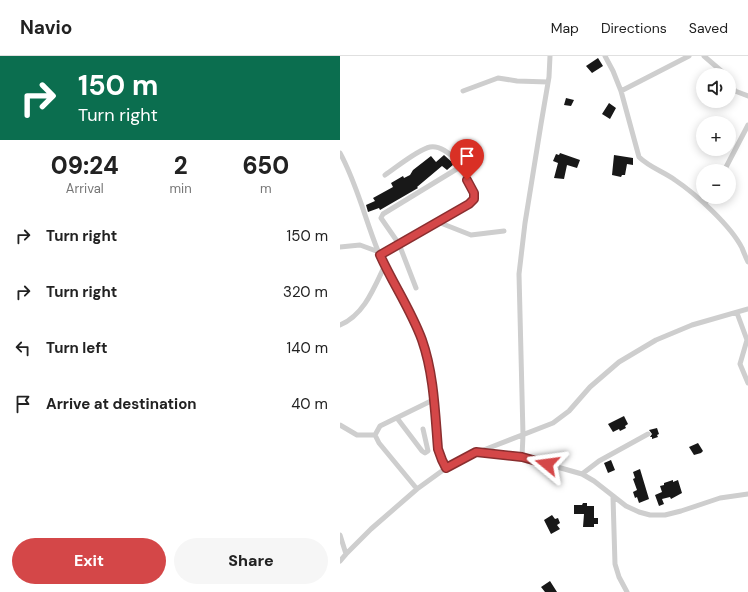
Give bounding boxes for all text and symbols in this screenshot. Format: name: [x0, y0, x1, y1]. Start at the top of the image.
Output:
text: Navio: [20, 15, 72, 40]
text: Map: [551, 19, 579, 37]
text: Directions: [601, 19, 667, 37]
text: Saved: [689, 19, 728, 37]
text: 150 m: [78, 67, 158, 104]
map controls: [696, 68, 736, 204]
button: sound: [696, 68, 736, 108]
icon: right: [12, 72, 64, 124]
text: Turn right: [78, 103, 158, 127]
button: +: [696, 116, 736, 156]
pin: [450, 139, 484, 180]
icon: arrive: [456, 145, 478, 167]
text: 09:24: [51, 150, 119, 181]
text: 2: [174, 150, 188, 181]
text: 650: [242, 150, 289, 181]
button: −: [696, 164, 736, 204]
text: Arrival: [66, 180, 104, 197]
text: min: [170, 180, 192, 197]
text: m: [260, 180, 272, 197]
icon: right: [12, 225, 34, 247]
text: Turn right: [46, 226, 117, 246]
text: 150 m: [287, 226, 328, 246]
icon: right: [12, 281, 34, 303]
text: Turn right: [46, 282, 117, 302]
text: 320 m: [283, 282, 328, 302]
icon: left: [12, 337, 34, 359]
text: Turn left: [46, 338, 107, 358]
text: 140 m: [287, 338, 328, 358]
icon: arrive: [12, 393, 34, 415]
text: Arrive at destination: [46, 394, 197, 414]
text: 40 m: [291, 394, 328, 414]
position arrow: [526, 443, 568, 485]
button: Exit: [12, 538, 166, 584]
button: Share: [174, 538, 328, 584]

